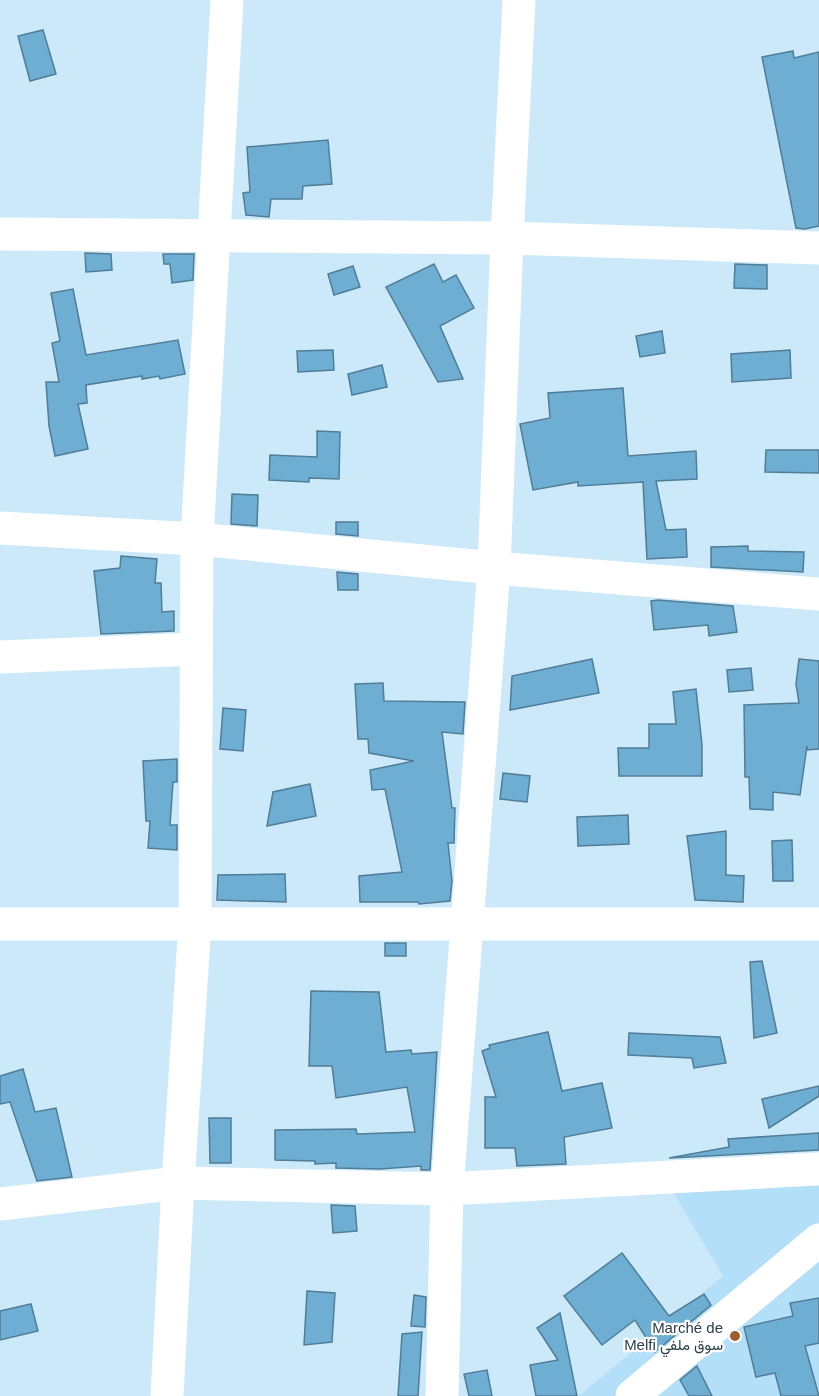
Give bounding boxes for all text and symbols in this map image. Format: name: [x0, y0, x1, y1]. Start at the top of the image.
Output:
place label: Marché de Melfi سوق ملفي: [624, 1319, 723, 1358]
marker: Marché de Melfi سوق ملفي: [728, 1329, 742, 1343]

